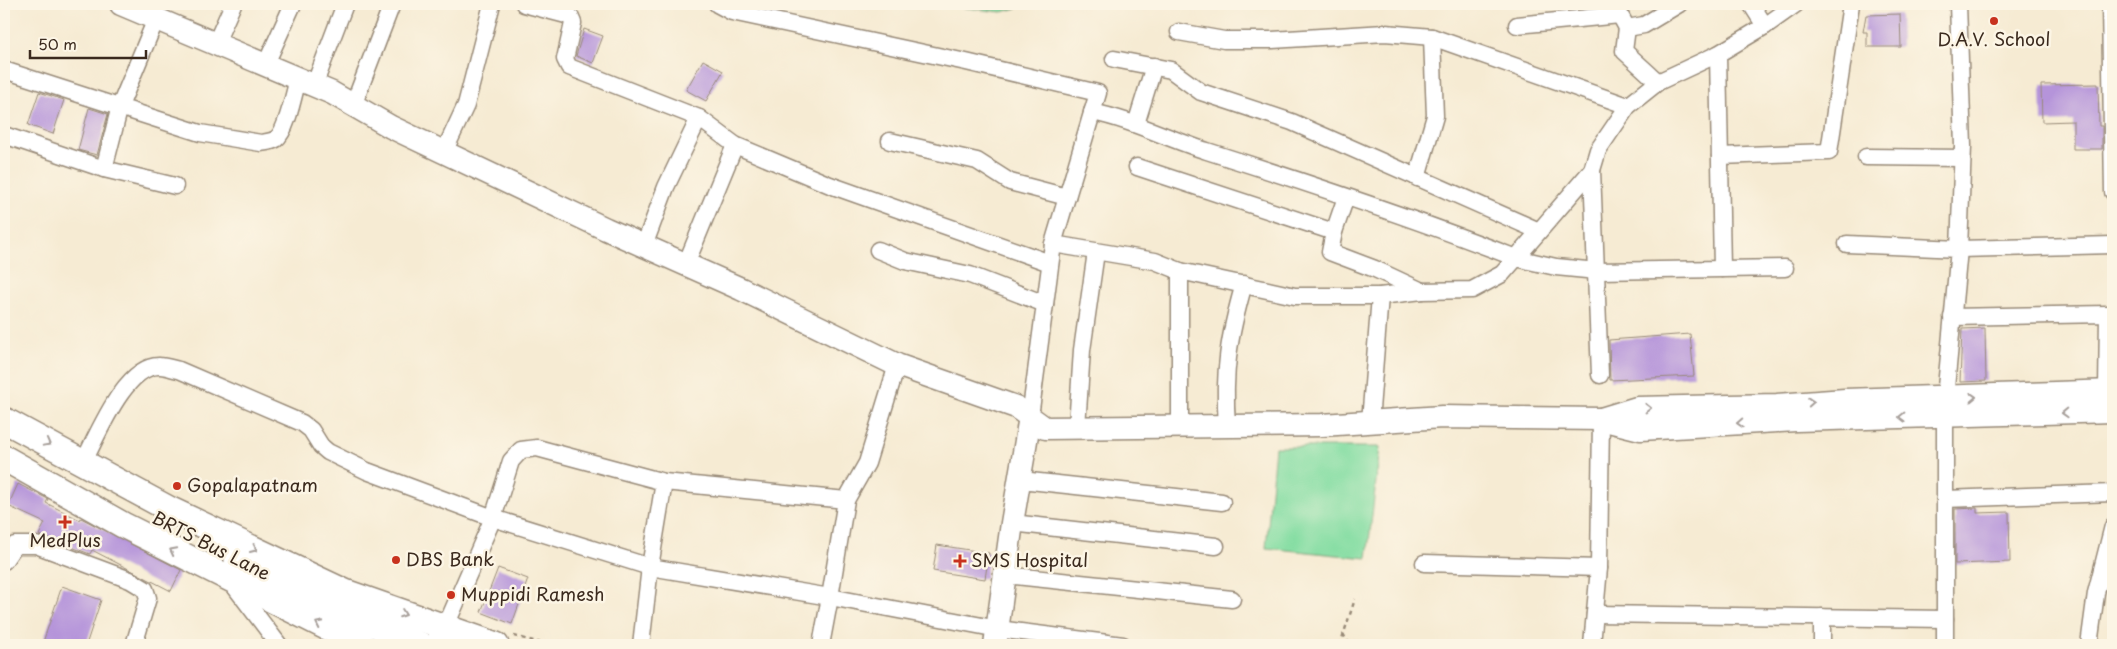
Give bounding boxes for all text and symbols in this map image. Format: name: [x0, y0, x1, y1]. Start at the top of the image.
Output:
marker: D.A.V. School: [1988, 15, 2000, 27]
place label: D.A.V. School: [1938, 25, 2050, 52]
scale bar: [30, 28, 146, 60]
text: 50 m: [38, 32, 77, 55]
one-way arrow: [1970, 392, 1977, 402]
one-way arrow: [1807, 397, 1815, 408]
one-way arrow: [1644, 402, 1652, 413]
one-way arrow: [2060, 407, 2068, 418]
one-way arrow: [1898, 412, 1906, 422]
one-way arrow: [1735, 418, 1743, 429]
one-way arrow: [41, 437, 50, 447]
place label: Gopalapatnam: [187, 471, 318, 498]
marker: Gopalapatnam: [171, 480, 183, 492]
street label: BRTS Bus Lane: [148, 503, 276, 586]
marker: MedPlus: [59, 516, 71, 528]
place label: MedPlus: [29, 526, 101, 553]
one-way arrow: [249, 543, 258, 553]
place label: DBS Bank: [406, 545, 494, 572]
place label: SMS Hospital: [971, 546, 1088, 573]
one-way arrow: [170, 547, 179, 557]
marker: DBS Bank: [390, 554, 402, 566]
marker: SMS Hospital: [953, 554, 967, 568]
place label: Muppidi Ramesh: [461, 580, 604, 607]
marker: Muppidi Ramesh: [445, 589, 457, 601]
one-way arrow: [398, 608, 406, 618]
one-way arrow: [315, 620, 324, 630]

